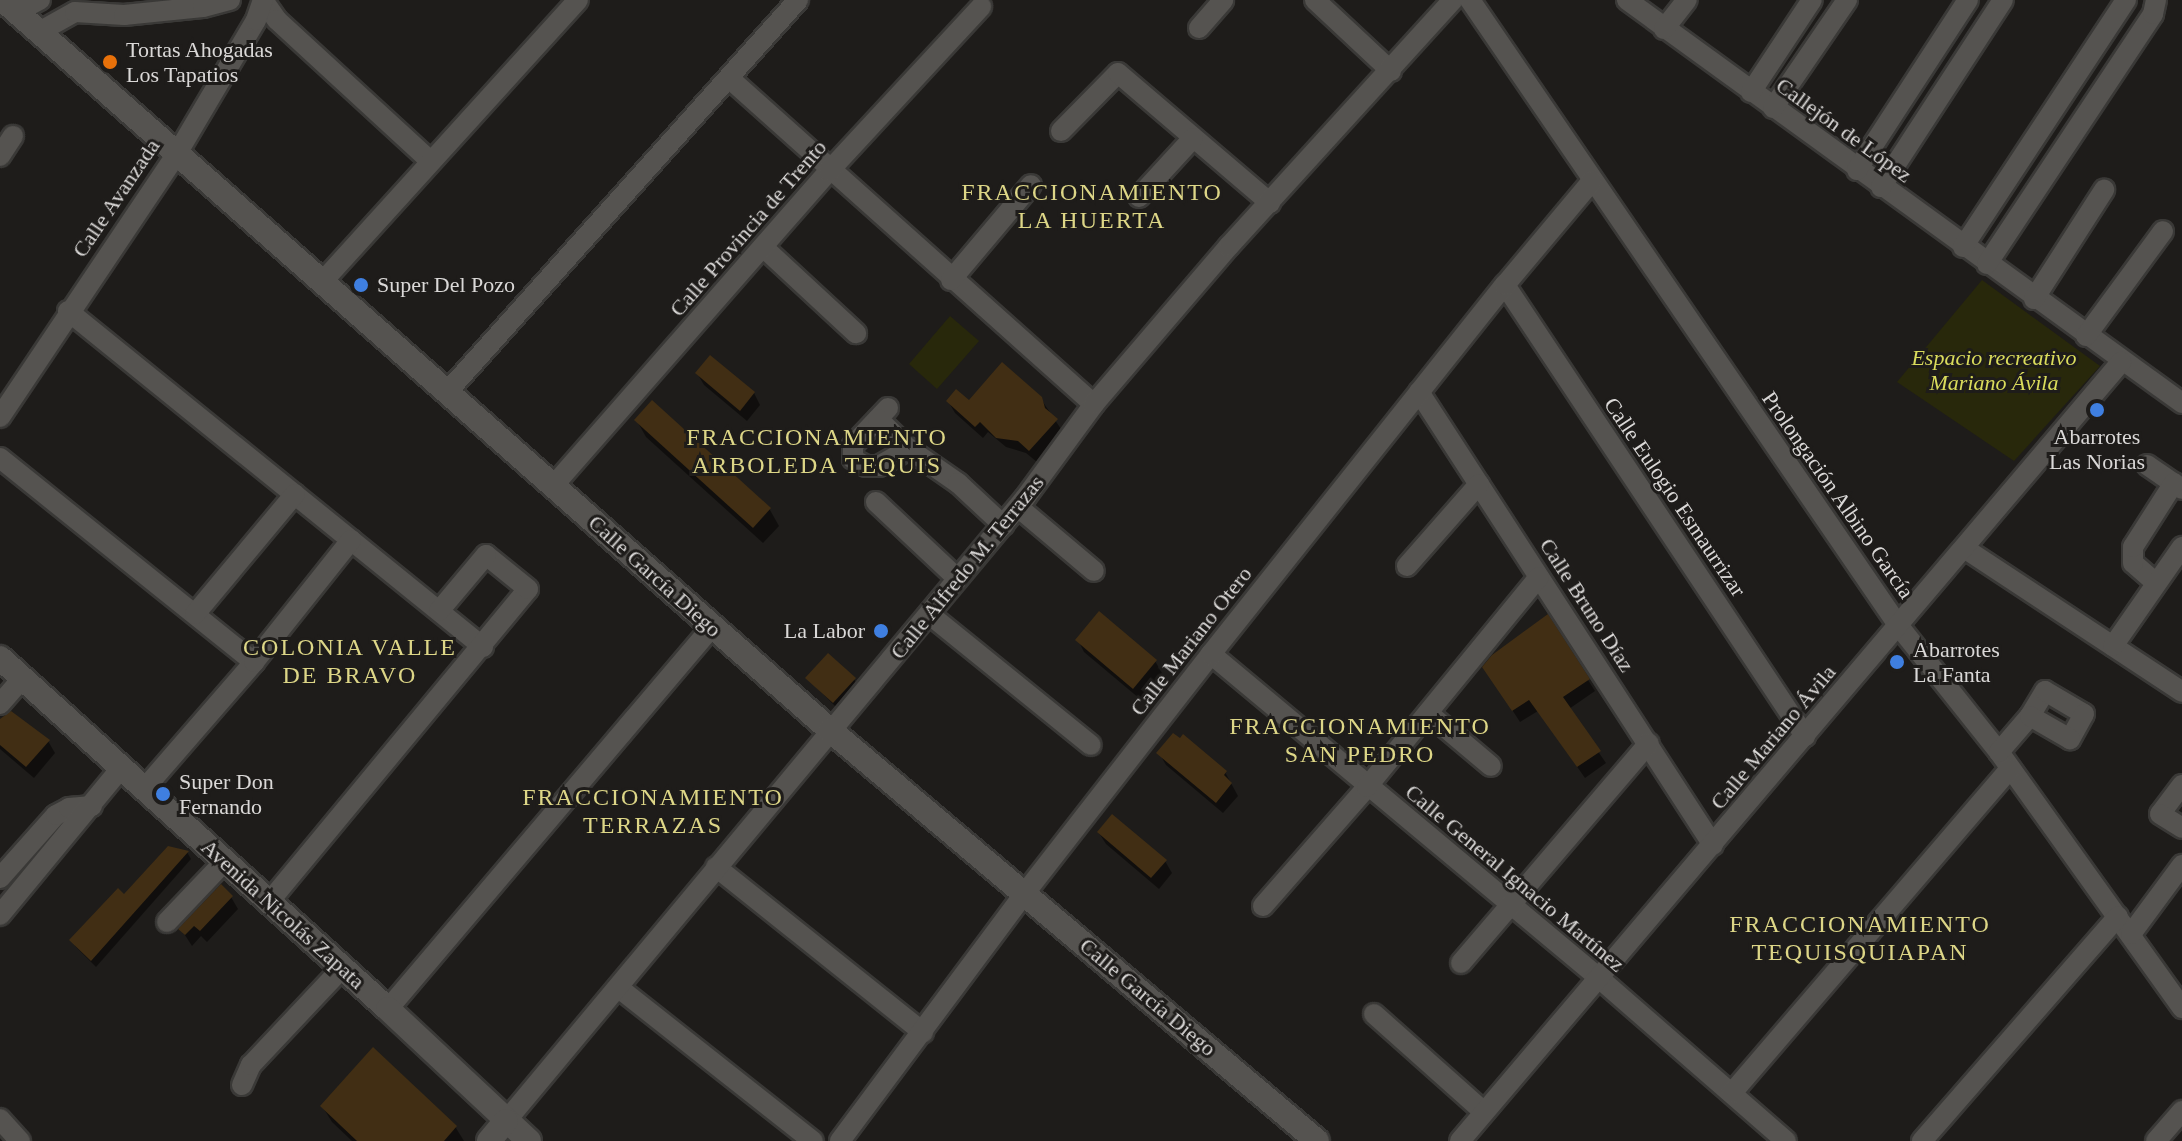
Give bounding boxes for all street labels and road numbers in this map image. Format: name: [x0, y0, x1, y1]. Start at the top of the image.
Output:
street label: Callejón de López: [1771, 72, 1917, 188]
street label: Calle Avanzada: [66, 133, 166, 263]
street label: Calle Provincia de Trento: [664, 134, 832, 322]
street label: Prolongación Albino García: [1756, 386, 1920, 604]
street label: Calle Eulogio Esmaurrizar: [1598, 392, 1752, 602]
street label: Calle Alfredo M. Terrazas: [884, 469, 1050, 665]
street label: Calle García Diego: [583, 509, 727, 643]
street label: Calle Bruno Díaz: [1534, 533, 1640, 677]
street label: Calle Mariano Otero: [1125, 561, 1257, 721]
street label: Calle Mariano Ávila: [1705, 659, 1841, 815]
street label: Calle General Ignacio Martínez: [1400, 779, 1630, 977]
street label: Avenida Nicolás Zapata: [196, 834, 370, 994]
street label: Calle García Diego: [1074, 932, 1222, 1062]

